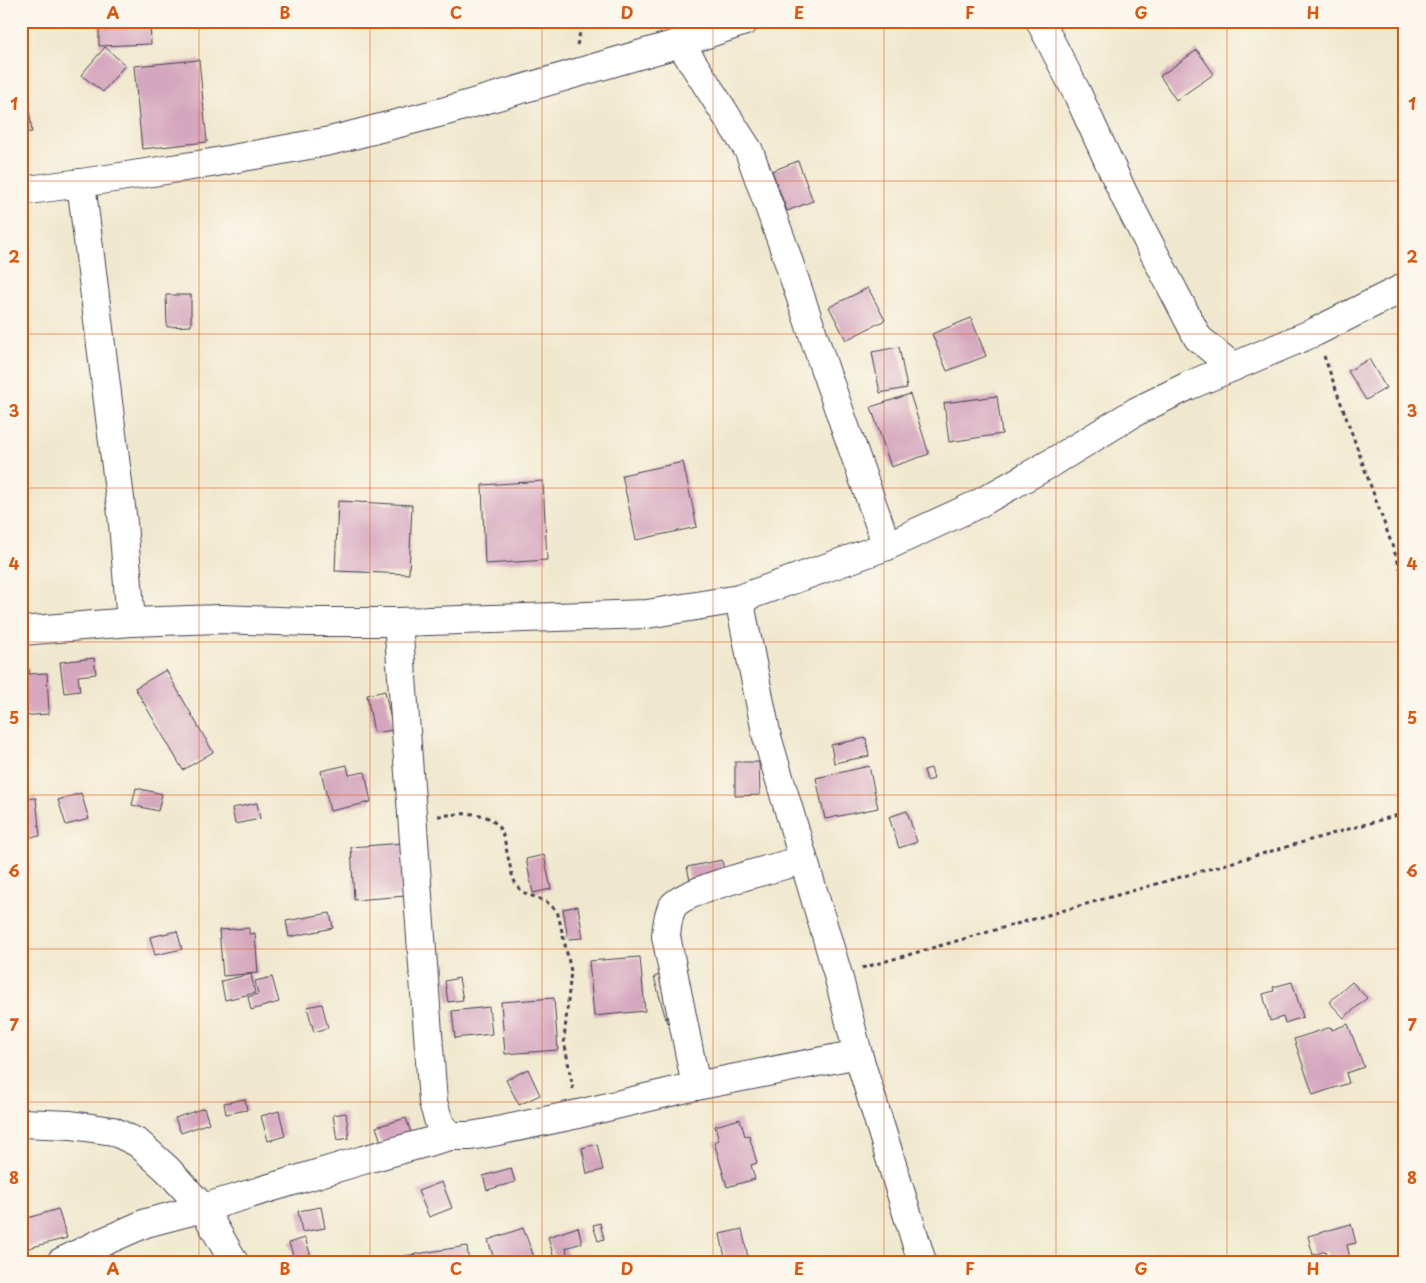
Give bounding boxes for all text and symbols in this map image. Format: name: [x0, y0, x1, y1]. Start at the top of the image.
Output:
text: A: [107, 0, 120, 24]
text: B: [280, 0, 291, 24]
text: C: [450, 0, 462, 24]
text: D: [621, 0, 633, 24]
text: E: [794, 0, 804, 24]
text: F: [965, 0, 975, 24]
text: G: [1134, 0, 1148, 24]
text: H: [1307, 0, 1319, 24]
text: 1: [10, 91, 18, 115]
text: 1: [1408, 91, 1416, 115]
text: 2: [8, 244, 20, 268]
text: 2: [1406, 244, 1418, 268]
text: 3: [9, 398, 19, 422]
text: 3: [1407, 398, 1417, 422]
text: 4: [9, 551, 20, 575]
text: 4: [1407, 551, 1418, 575]
text: 5: [9, 705, 19, 729]
text: 5: [1407, 705, 1417, 729]
text: 6: [8, 858, 20, 882]
text: 6: [1406, 858, 1418, 882]
text: 7: [9, 1012, 19, 1036]
text: 7: [1407, 1012, 1417, 1036]
text: 8: [9, 1165, 19, 1189]
text: 8: [1407, 1165, 1417, 1189]
text: A: [107, 1256, 120, 1280]
text: B: [280, 1256, 291, 1280]
text: C: [450, 1256, 462, 1280]
text: D: [621, 1256, 633, 1280]
text: E: [794, 1256, 804, 1280]
text: F: [965, 1256, 975, 1280]
text: G: [1134, 1256, 1148, 1280]
text: H: [1307, 1256, 1319, 1280]

